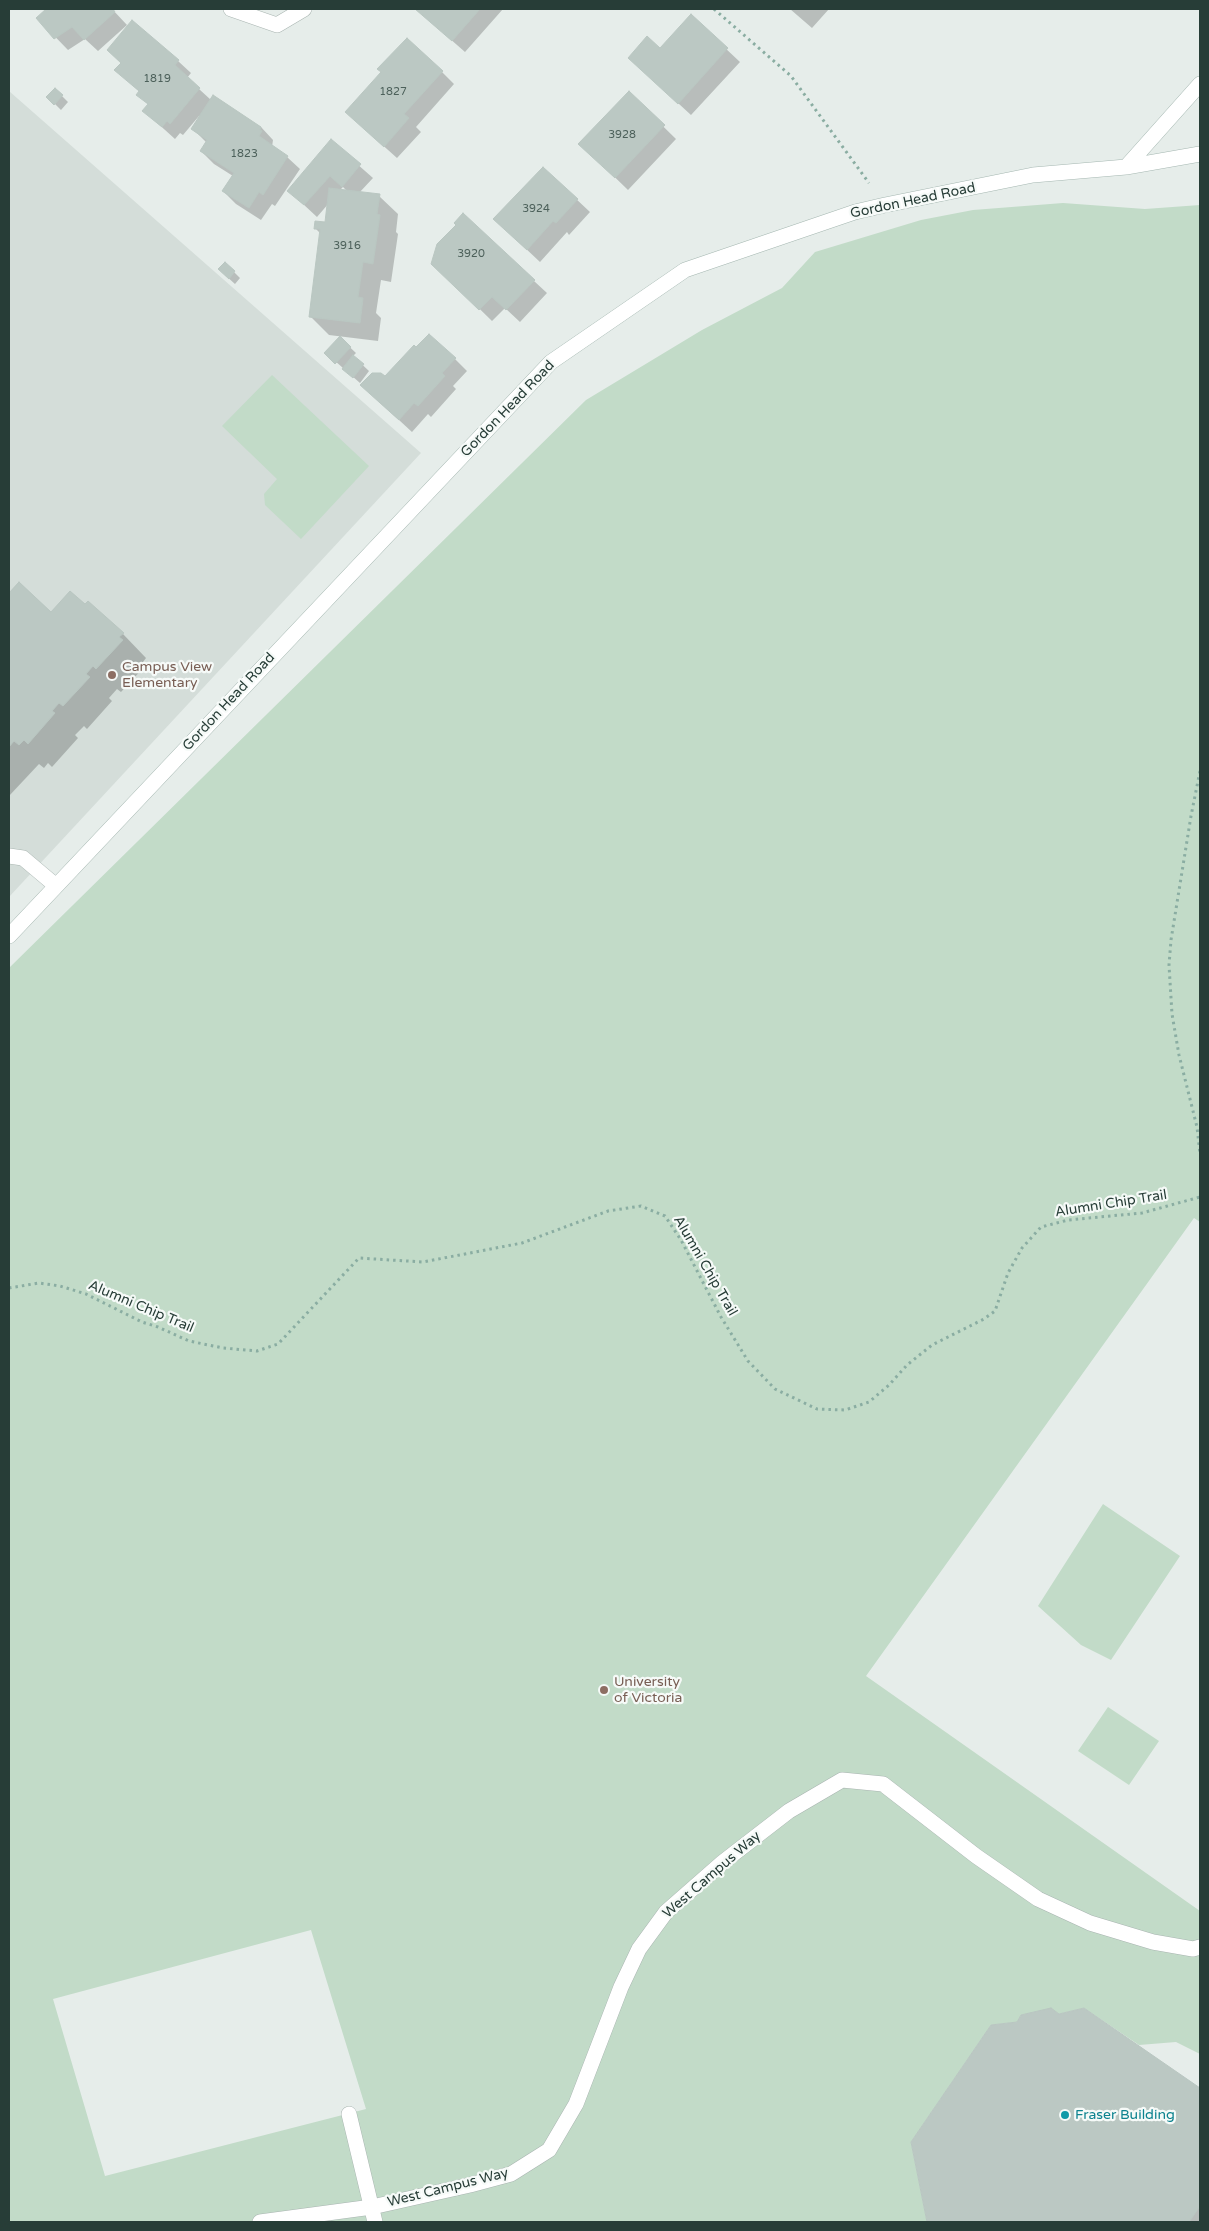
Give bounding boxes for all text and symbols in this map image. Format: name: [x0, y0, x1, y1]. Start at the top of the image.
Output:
house number: 1819: [143, 72, 171, 86]
house number: 1827: [379, 85, 407, 99]
house number: 3928: [608, 128, 636, 142]
house number: 1823: [230, 147, 258, 161]
street label: Gordon Head Road: [849, 180, 977, 222]
house number: 3924: [522, 202, 550, 216]
house number: 3916: [333, 239, 361, 253]
house number: 3920: [457, 247, 485, 261]
street label: Gordon Head Road: [458, 357, 558, 461]
street label: Gordon Head Road: [179, 650, 279, 754]
place label: Campus View Elementary: [122, 659, 212, 692]
marker: Campus View Elementary: [106, 669, 118, 681]
street label: Alumni Chip Trail: [1054, 1187, 1168, 1221]
street label: Alumni Chip Trail: [669, 1213, 741, 1319]
street label: Alumni Chip Trail: [86, 1277, 196, 1337]
place label: University of Victoria: [614, 1674, 682, 1706]
marker: University of Victoria: [598, 1684, 610, 1696]
street label: West Campus Way: [660, 1828, 764, 1922]
place label: Fraser Building: [1075, 2107, 1175, 2123]
marker: Fraser Building: [1059, 2109, 1071, 2121]
street label: West Campus Way: [386, 2165, 510, 2211]

